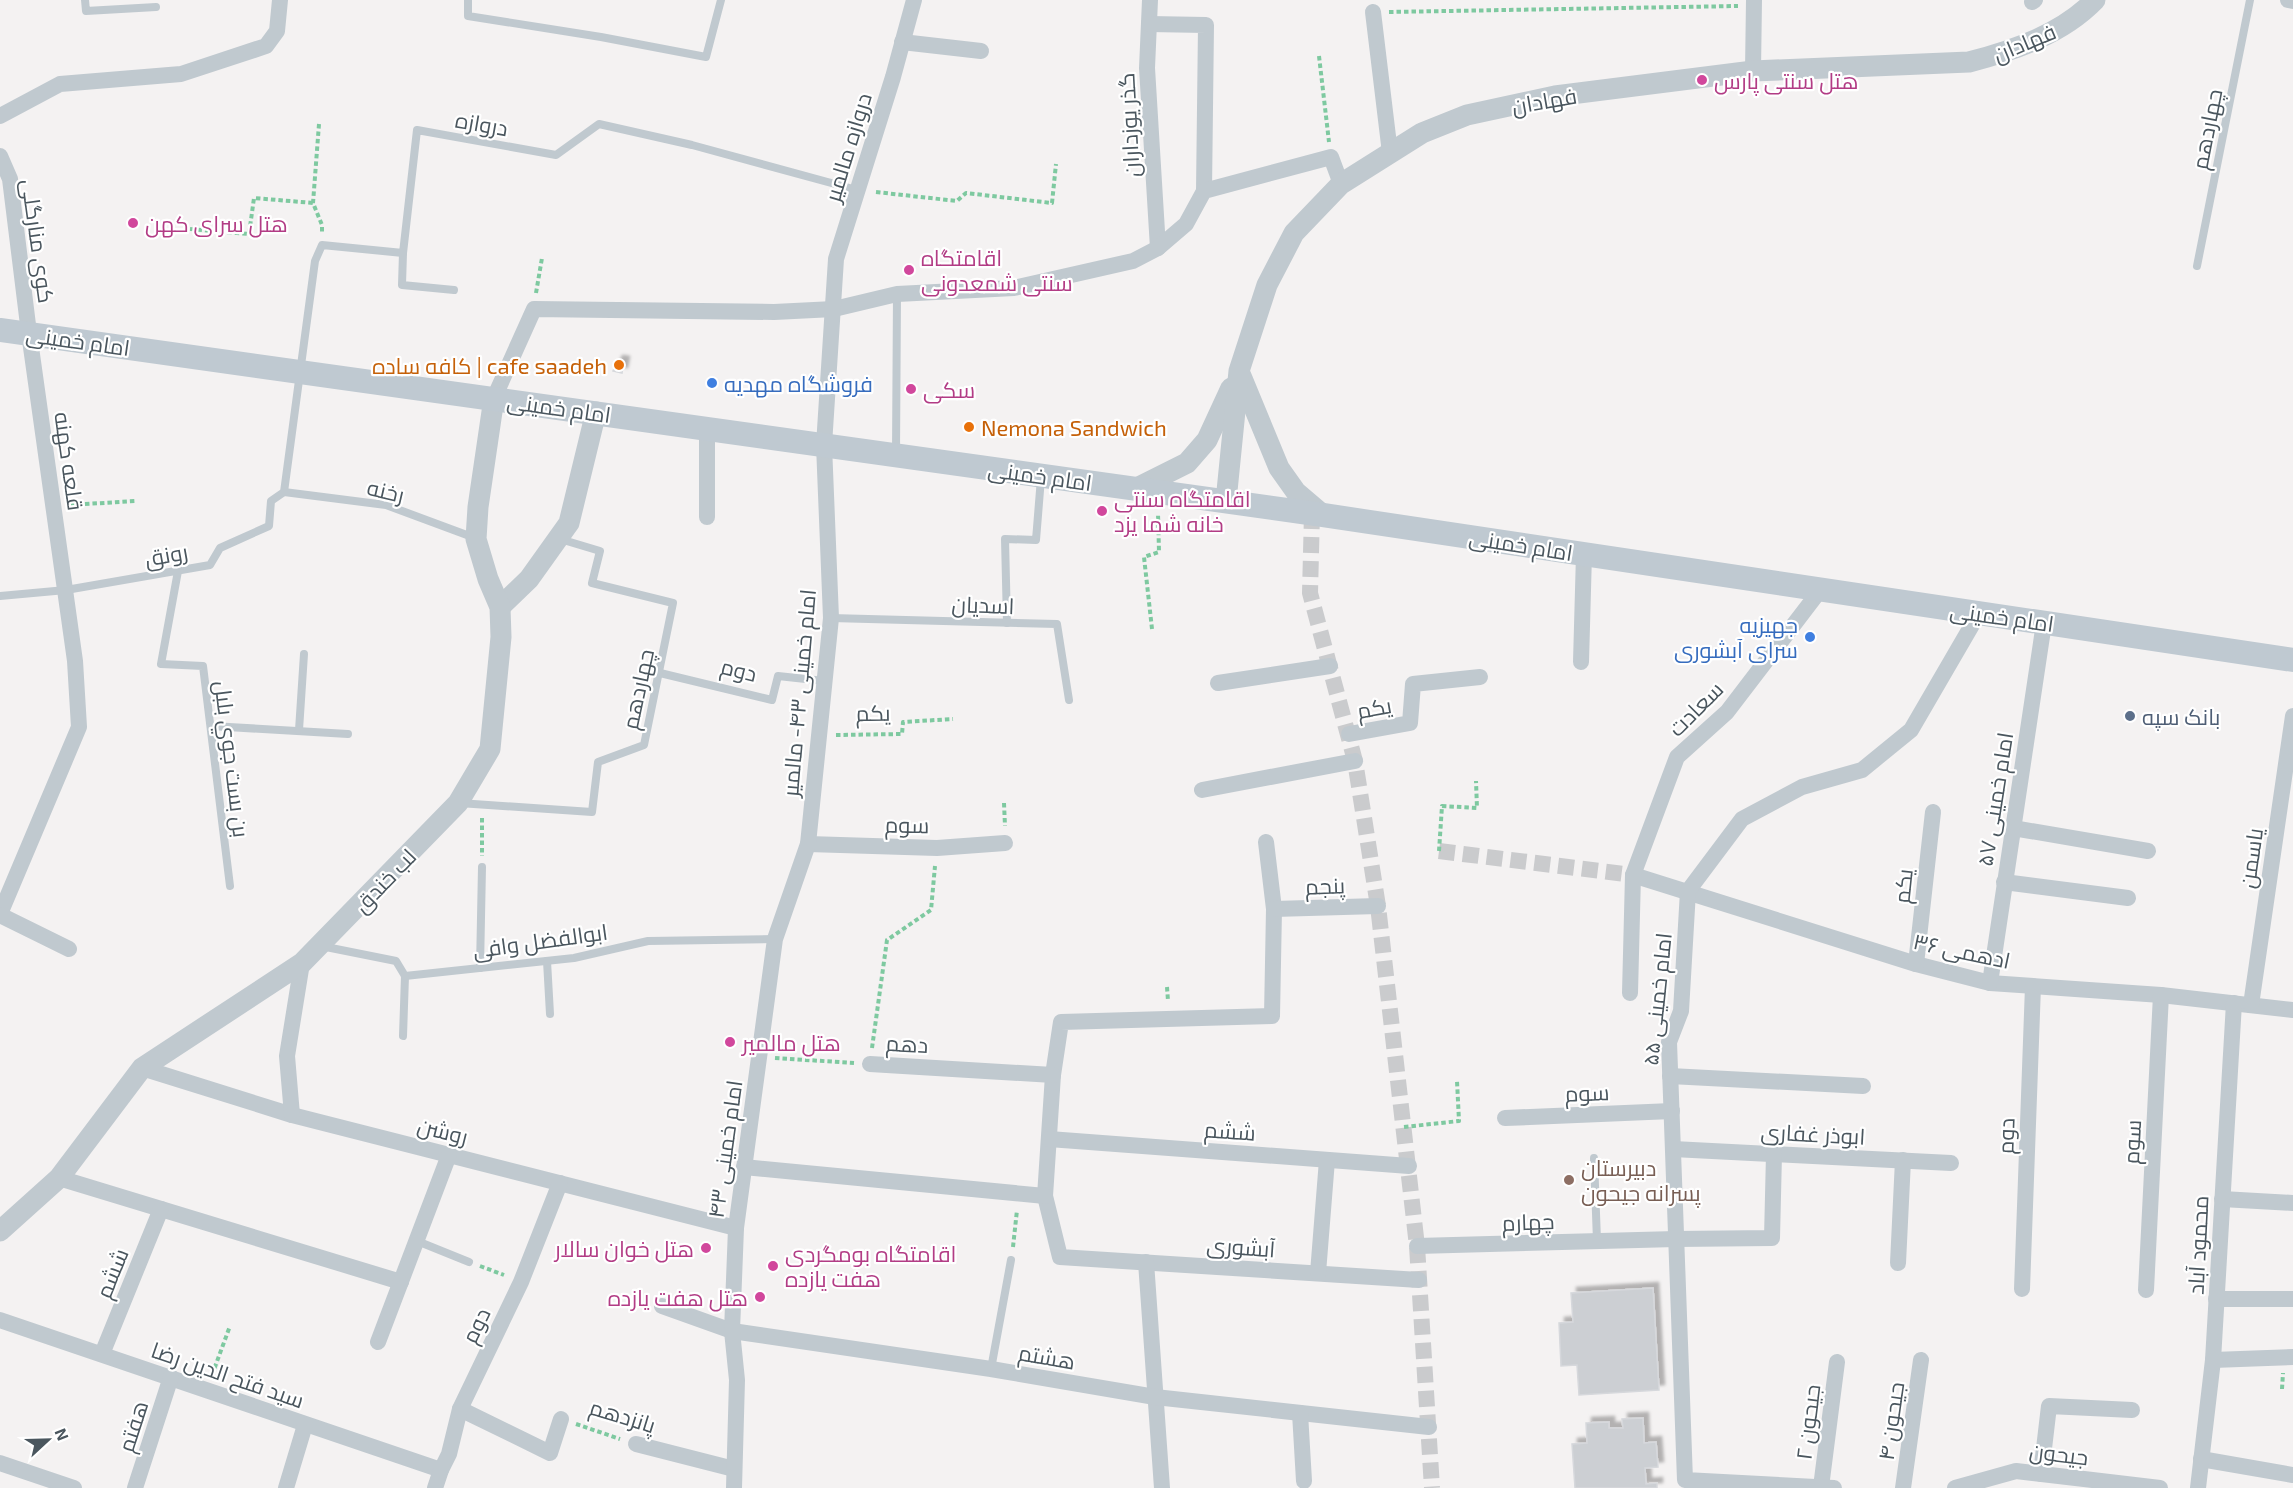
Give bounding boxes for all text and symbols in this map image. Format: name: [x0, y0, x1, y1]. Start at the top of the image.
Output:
street label: فهادان: [1989, 17, 2060, 69]
place label: هتل سنتی پارس: [1714, 67, 1859, 96]
street label: گذر يوزداران: [1112, 72, 1145, 178]
marker: هتل سنتی پارس: [1695, 73, 1709, 87]
street label: فهادان: [1509, 82, 1579, 120]
street label: چهاردهم: [2185, 86, 2230, 172]
street label: دروازه مالمیر: [818, 89, 877, 207]
street label: دروازه: [453, 106, 510, 141]
street label: کوی منارگلی: [15, 177, 61, 305]
place label: هتل سرای کهن: [145, 210, 288, 238]
marker: هتل سرای کهن: [126, 216, 140, 230]
place label: اقامتگاه سنتی شمعدونی: [921, 244, 1073, 297]
marker: اقامتگاه سنتی شمعدونی: [902, 263, 916, 277]
street label: امام خمینی: [24, 320, 132, 364]
place label: کافه ساده | cafe saadeh: [372, 352, 607, 378]
marker: کافه ساده | cafe saadeh: [612, 358, 626, 372]
place label: فروشگاه مهدیه: [724, 370, 873, 398]
marker: فروشگاه مهدیه: [705, 376, 719, 390]
place label: سکی: [923, 376, 975, 404]
marker: سکی: [904, 382, 918, 396]
street label: امام خمینی: [505, 387, 613, 431]
street label: قلعه کهنه: [48, 410, 90, 512]
place label: Nemona Sandwich: [981, 414, 1167, 440]
marker: Nemona Sandwich: [962, 420, 976, 434]
street label: امام خمینی: [986, 455, 1094, 499]
street label: رخنه: [365, 473, 407, 508]
place label: اقامتگاه سنتی خانه شما یزد: [1114, 485, 1251, 537]
marker: اقامتگاه سنتی خانه شما یزد: [1095, 504, 1109, 518]
street label: امام خمینی: [1467, 523, 1575, 569]
street label: رونق: [142, 537, 190, 573]
street label: امام خمینی ۴۳- مالمیر: [776, 588, 824, 800]
street label: اسدیان: [951, 590, 1015, 619]
street label: امام خمینی: [1948, 596, 2056, 640]
place label: جهیزیه سرای آبشوری: [1674, 611, 1798, 663]
marker: جهیزیه سرای آبشوری: [1803, 630, 1817, 644]
street label: چهاردهم: [616, 646, 662, 732]
street label: دوم: [717, 652, 760, 690]
street label: سعادت: [1662, 675, 1728, 741]
street label: بن بست جوي بلبل: [206, 679, 256, 840]
street label: یکم: [1355, 691, 1394, 727]
street label: یکم: [855, 699, 891, 729]
place label: بانک سپه: [2142, 703, 2221, 731]
marker: بانک سپه: [2123, 709, 2137, 723]
street label: امام خمینی ۵۷: [1971, 730, 2021, 868]
street label: سوم: [884, 811, 930, 841]
street label: یاسمن: [2233, 826, 2269, 890]
street label: لب خندق: [347, 843, 422, 919]
street label: یکم: [1887, 867, 1921, 905]
street label: پنجم: [1305, 871, 1346, 903]
street label: ابوالفضل وافی: [471, 918, 609, 964]
street label: ادهمی ۳۶: [1911, 927, 2013, 975]
street label: امام خمینی ۵۵: [1636, 931, 1680, 1067]
place label: هتل مالمير: [740, 1029, 841, 1057]
street label: دهم: [885, 1029, 929, 1061]
marker: هتل مالمير: [723, 1035, 737, 1049]
street label: امام خمینی ۴۳: [701, 1078, 751, 1220]
street label: سوم: [1564, 1078, 1610, 1110]
street label: روشن: [415, 1111, 471, 1151]
street label: ششم: [1203, 1115, 1257, 1149]
street label: ابوذر غفاری: [1760, 1117, 1866, 1150]
street label: دوم: [1991, 1117, 2023, 1155]
street label: سوم: [2117, 1119, 2149, 1165]
place label: دبیرستان پسرانه جیحون: [1581, 1154, 1701, 1208]
marker: دبیرستان پسرانه جیحون: [1562, 1173, 1576, 1187]
street label: محمود آباد: [2181, 1195, 2214, 1295]
street label: چهارم: [1501, 1207, 1555, 1239]
street label: آبشوری: [1206, 1231, 1276, 1262]
place label: هتل خوان سالار: [553, 1235, 694, 1263]
place label: اقامتگاه بومگردی هفت یازده: [785, 1240, 956, 1292]
marker: هتل خوان سالار: [699, 1241, 713, 1255]
street label: ششم: [89, 1244, 136, 1303]
marker: اقامتگاه بومگردی هفت یازده: [766, 1259, 780, 1273]
place label: هتل هفت یازده: [608, 1284, 748, 1312]
marker: هتل هفت یازده: [753, 1290, 767, 1304]
street label: دوم: [455, 1303, 498, 1349]
street label: سید فتح الدین رضا: [147, 1336, 308, 1415]
street label: هشتم: [1016, 1338, 1078, 1378]
street label: جیحون ۴: [1872, 1380, 1909, 1462]
street label: جیحون ۲: [1789, 1383, 1826, 1461]
street label: پانزدهم: [586, 1393, 659, 1441]
street label: هفتم: [112, 1397, 156, 1456]
north arrow: [18, 1410, 78, 1470]
text: N: [51, 1425, 73, 1443]
street label: جیحون: [2028, 1436, 2090, 1471]

